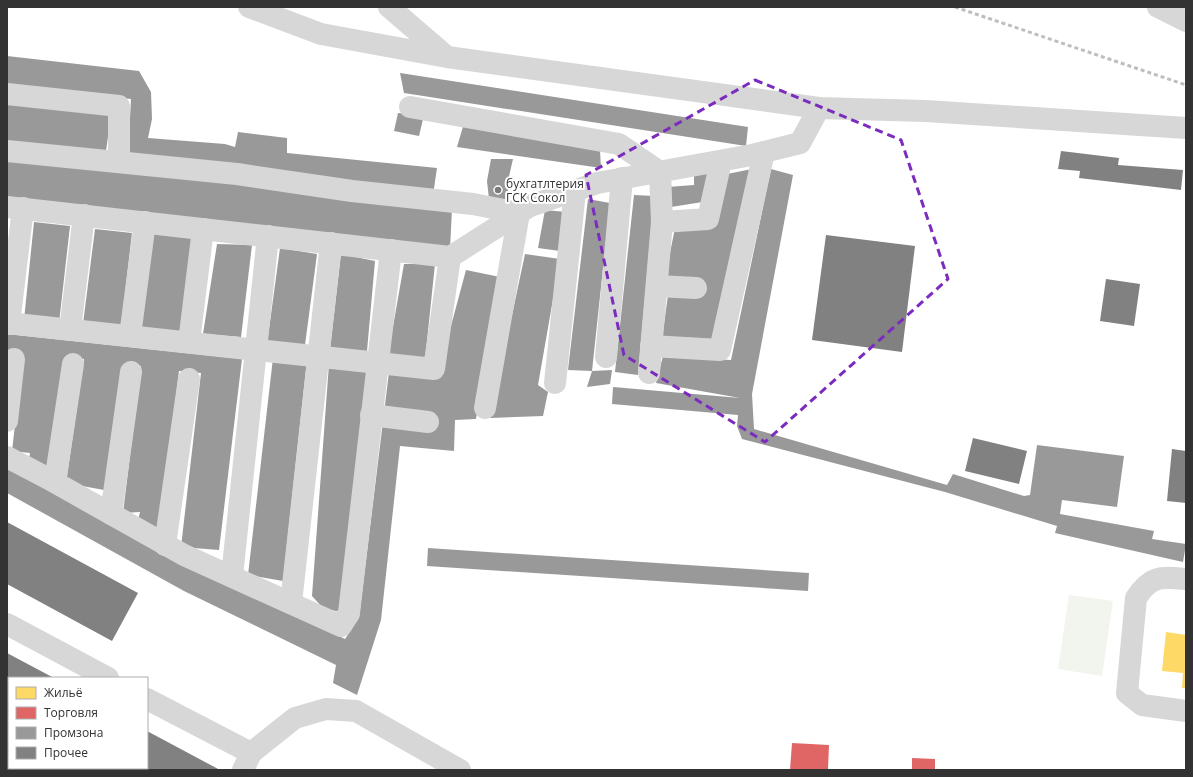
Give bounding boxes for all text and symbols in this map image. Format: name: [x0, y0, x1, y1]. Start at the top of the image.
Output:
place label: бухгатлтерия ГСК Сокол: [506, 175, 584, 206]
marker: бухгатлтерия ГСК Сокол: [493, 185, 503, 195]
legend: [8, 677, 148, 769]
text: Жильё: [44, 684, 83, 701]
text: Торговля: [44, 704, 98, 721]
text: Промзона: [44, 724, 103, 741]
text: Прочее: [44, 744, 88, 761]

